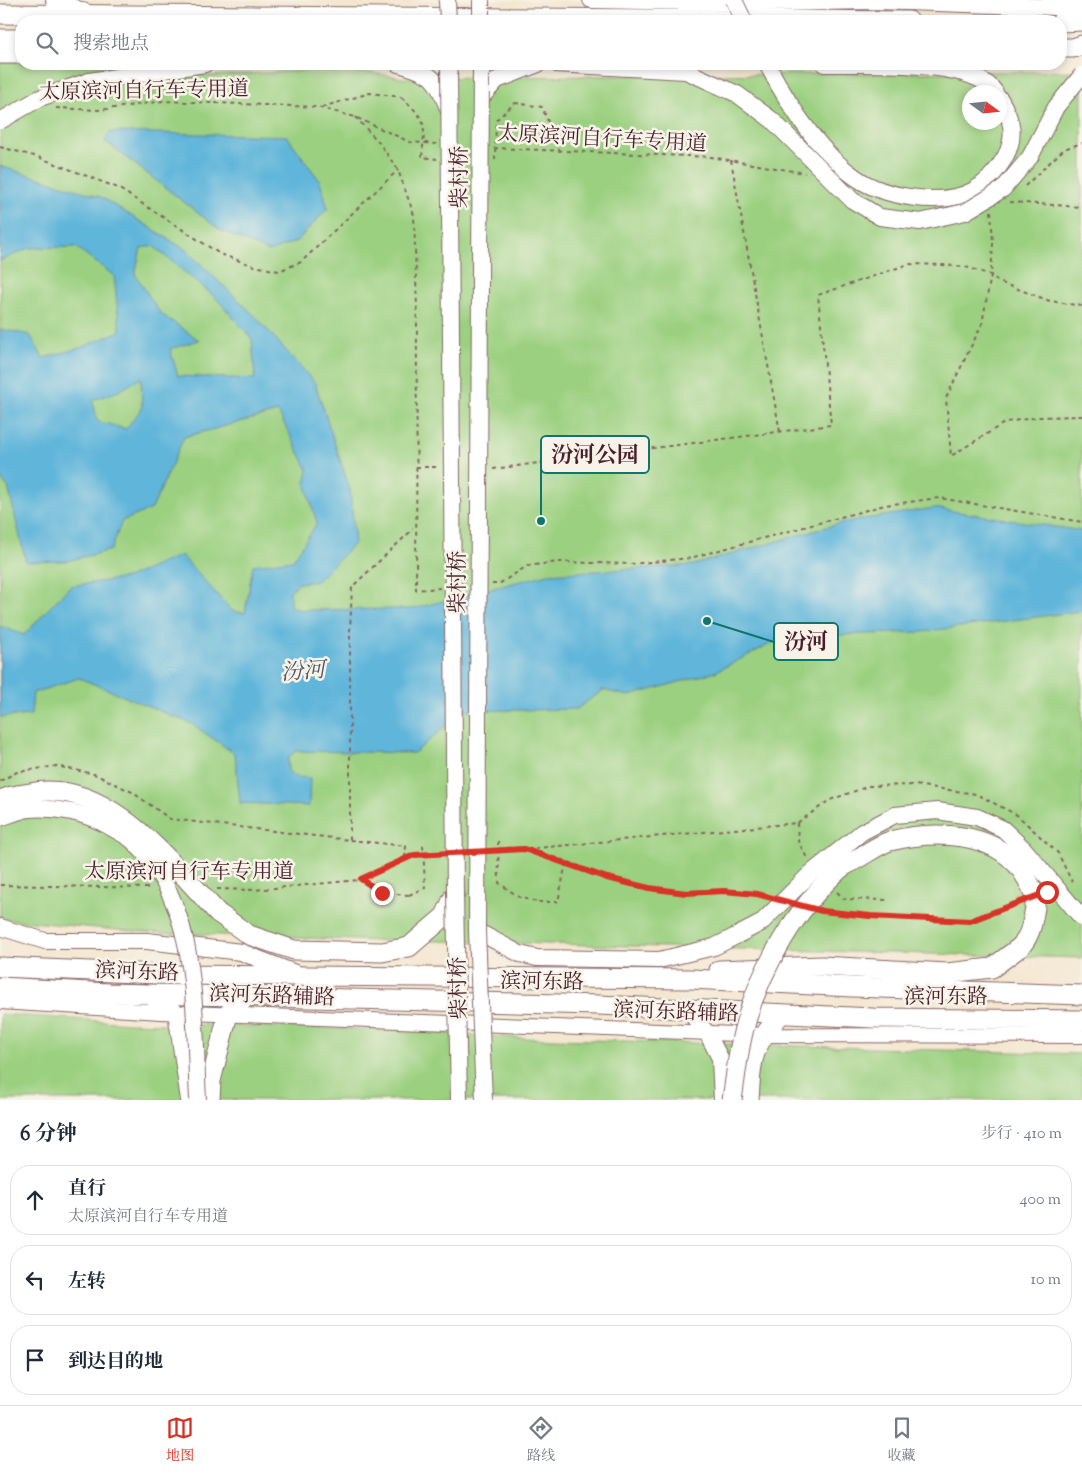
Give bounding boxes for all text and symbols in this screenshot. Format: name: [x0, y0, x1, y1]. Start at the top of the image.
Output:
search box: [15, 15, 1067, 70]
icon: search: [33, 29, 61, 57]
text: 搜索地点: [73, 31, 149, 58]
street label: 太原滨河自行车专用道: [39, 75, 249, 109]
north arrow: [962, 85, 1007, 130]
street label: 太原滨河自行车专用道: [496, 120, 708, 160]
street label: 柴村桥: [446, 146, 476, 209]
callout: 汾河公园: [541, 436, 649, 473]
text: 汾河公园: [551, 441, 639, 473]
street label: 柴村桥: [444, 551, 474, 614]
callout: 汾河: [774, 623, 838, 660]
text: 汾河: [784, 628, 828, 660]
water label: 汾河: [280, 655, 330, 690]
street label: 太原滨河自行车专用道: [84, 858, 294, 888]
route start: [1036, 881, 1059, 904]
route end: [371, 882, 394, 905]
street label: 柴村桥: [444, 956, 476, 1020]
street label: 滨河东路: [94, 957, 179, 989]
street label: 滨河东路: [500, 967, 584, 999]
street label: 滨河东路辅路: [208, 980, 335, 1014]
street label: 滨河东路: [904, 983, 988, 1013]
street label: 滨河东路辅路: [612, 996, 739, 1030]
text: 6 分钟: [20, 1120, 77, 1150]
text: 步行 · 410 m: [981, 1123, 1062, 1146]
text: 直行: [68, 1176, 106, 1203]
icon: ahead: [21, 1186, 49, 1214]
text: 400 m: [1020, 1189, 1061, 1212]
text: 太原滨河自行车专用道: [68, 1206, 228, 1229]
icon: left: [21, 1266, 49, 1294]
text: 左转: [68, 1269, 106, 1296]
text: 10 m: [1031, 1269, 1061, 1292]
icon: arrive: [21, 1346, 49, 1374]
text: 到达目的地: [68, 1349, 163, 1376]
tab: 地图: [166, 1414, 194, 1467]
tab: 路线: [527, 1414, 555, 1467]
tab: 收藏: [888, 1414, 916, 1467]

